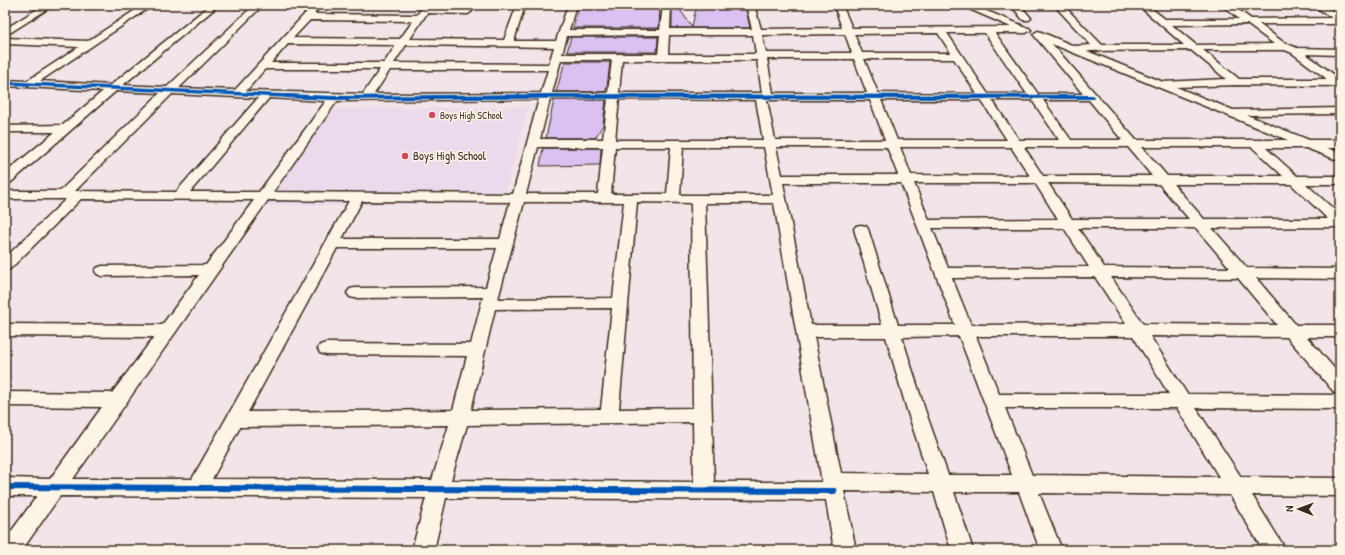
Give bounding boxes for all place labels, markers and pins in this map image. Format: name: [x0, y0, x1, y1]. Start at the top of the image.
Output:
place label: Boys High SChool: [440, 109, 503, 122]
marker: Boys High SChool: [427, 110, 437, 120]
place label: Boys High School: [413, 147, 487, 164]
marker: Boys High School: [400, 151, 410, 161]

